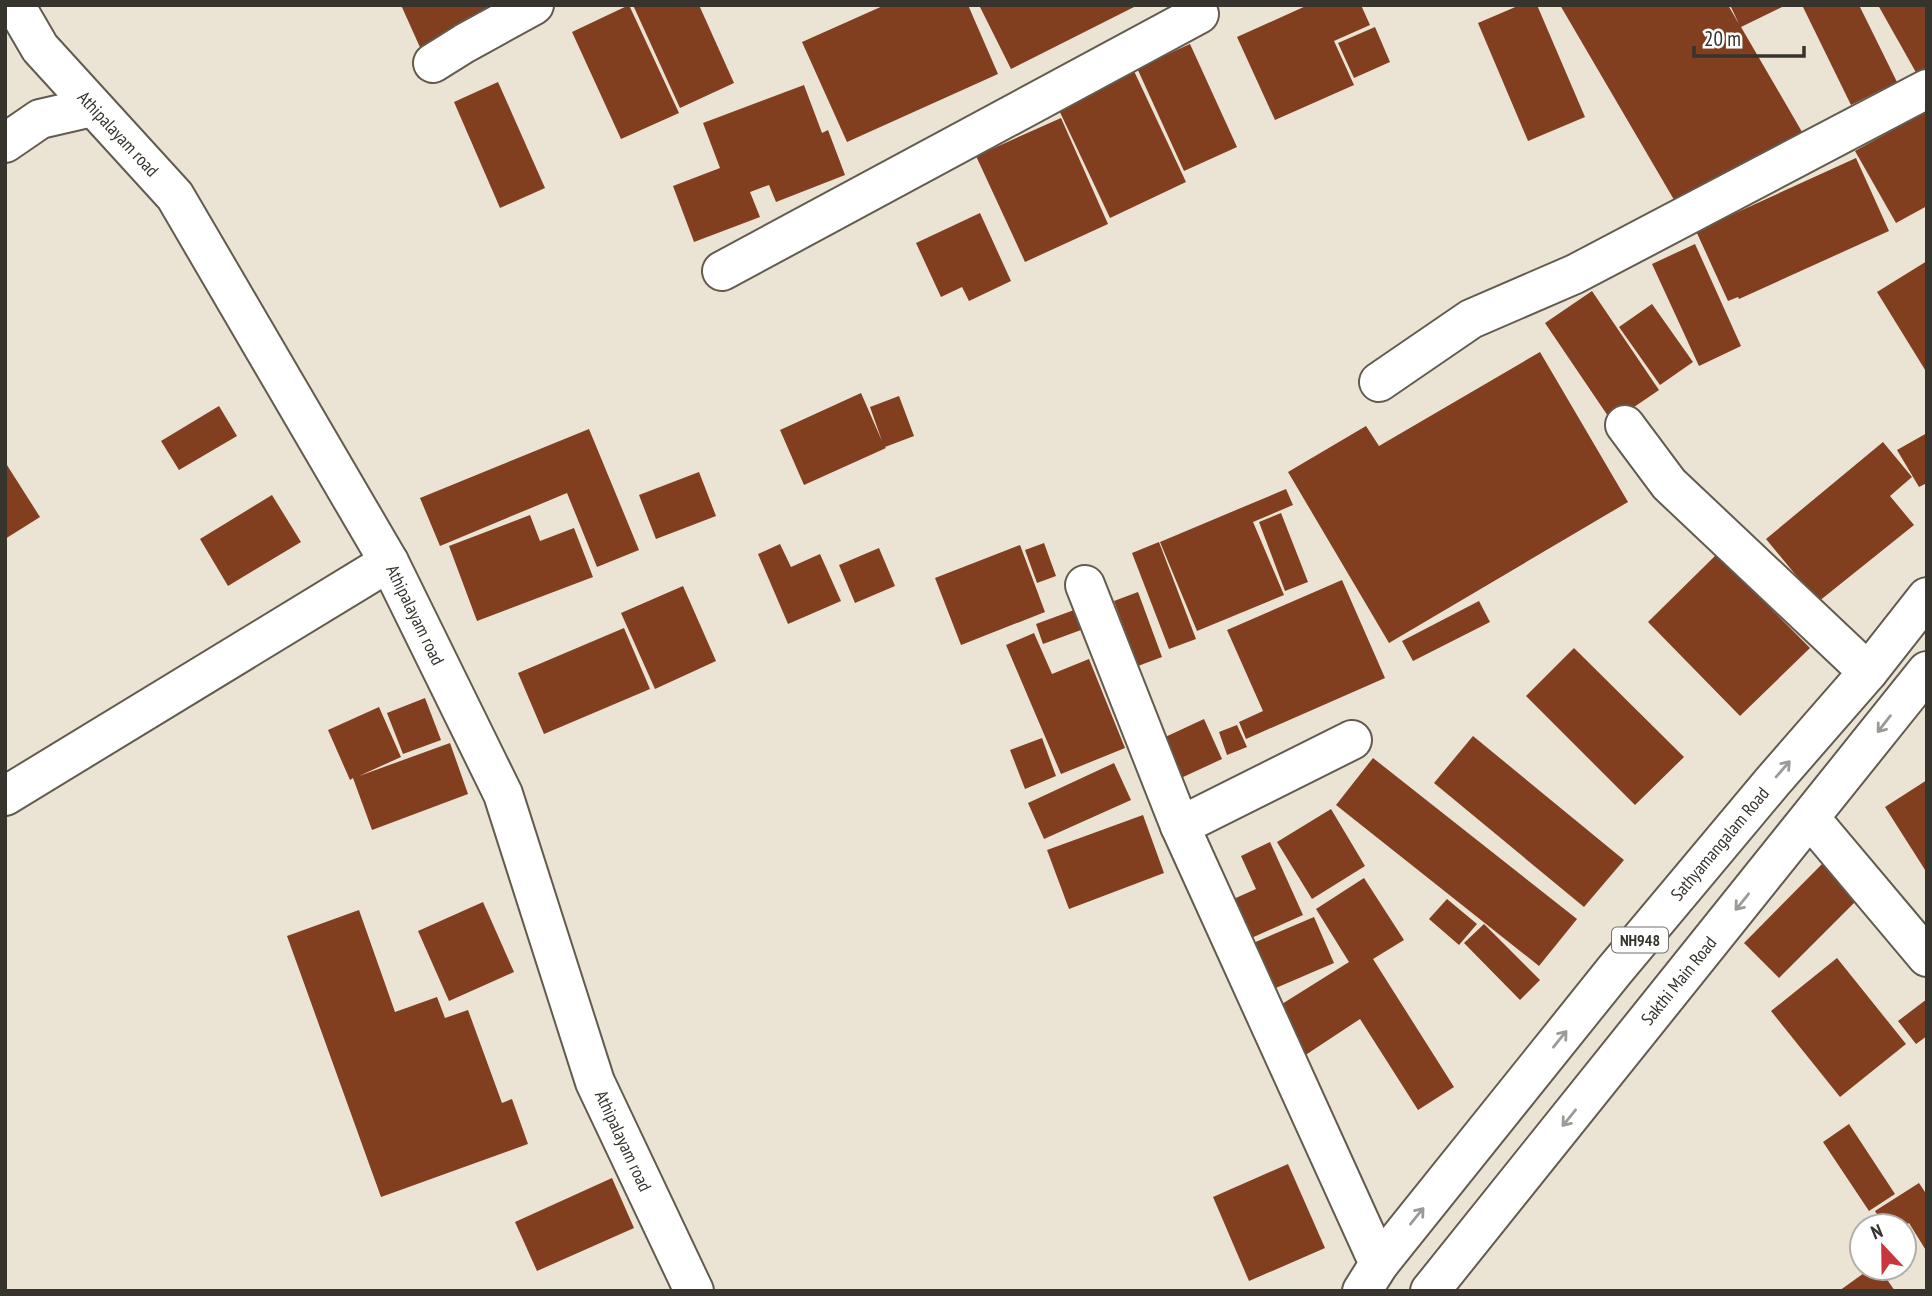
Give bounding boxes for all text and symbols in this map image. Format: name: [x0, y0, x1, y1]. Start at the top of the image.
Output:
scale bar: [1694, 14, 1804, 58]
text: 20 m: [1704, 25, 1741, 52]
street label: Athipalayam road: [73, 86, 164, 181]
street label: Athipalayam road: [381, 561, 450, 669]
one-way arrow: [1877, 714, 1892, 733]
one-way arrow: [1775, 761, 1791, 779]
street label: Sathyamangalam Road: [1665, 782, 1774, 905]
one-way arrow: [1735, 892, 1750, 910]
road number: NH948: [1612, 928, 1668, 952]
street label: Sakthi Main Road: [1636, 932, 1721, 1030]
one-way arrow: [1552, 1030, 1567, 1048]
street label: Athipalayam road: [590, 1087, 657, 1195]
one-way arrow: [1562, 1108, 1577, 1126]
one-way arrow: [1410, 1208, 1425, 1226]
north arrow: [1848, 1212, 1918, 1282]
text: N: [1867, 1218, 1886, 1244]

